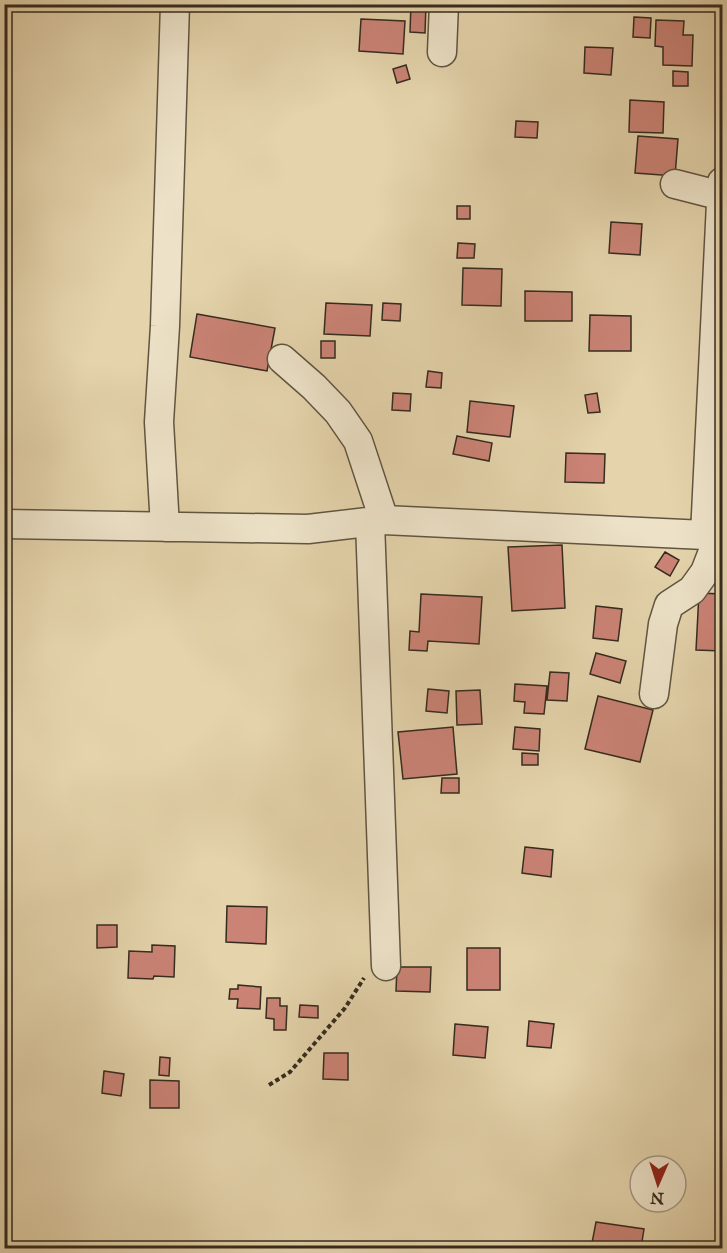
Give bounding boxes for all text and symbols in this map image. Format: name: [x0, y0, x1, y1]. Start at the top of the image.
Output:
north arrow: [628, 1154, 688, 1214]
text: N: [650, 1189, 665, 1208]

